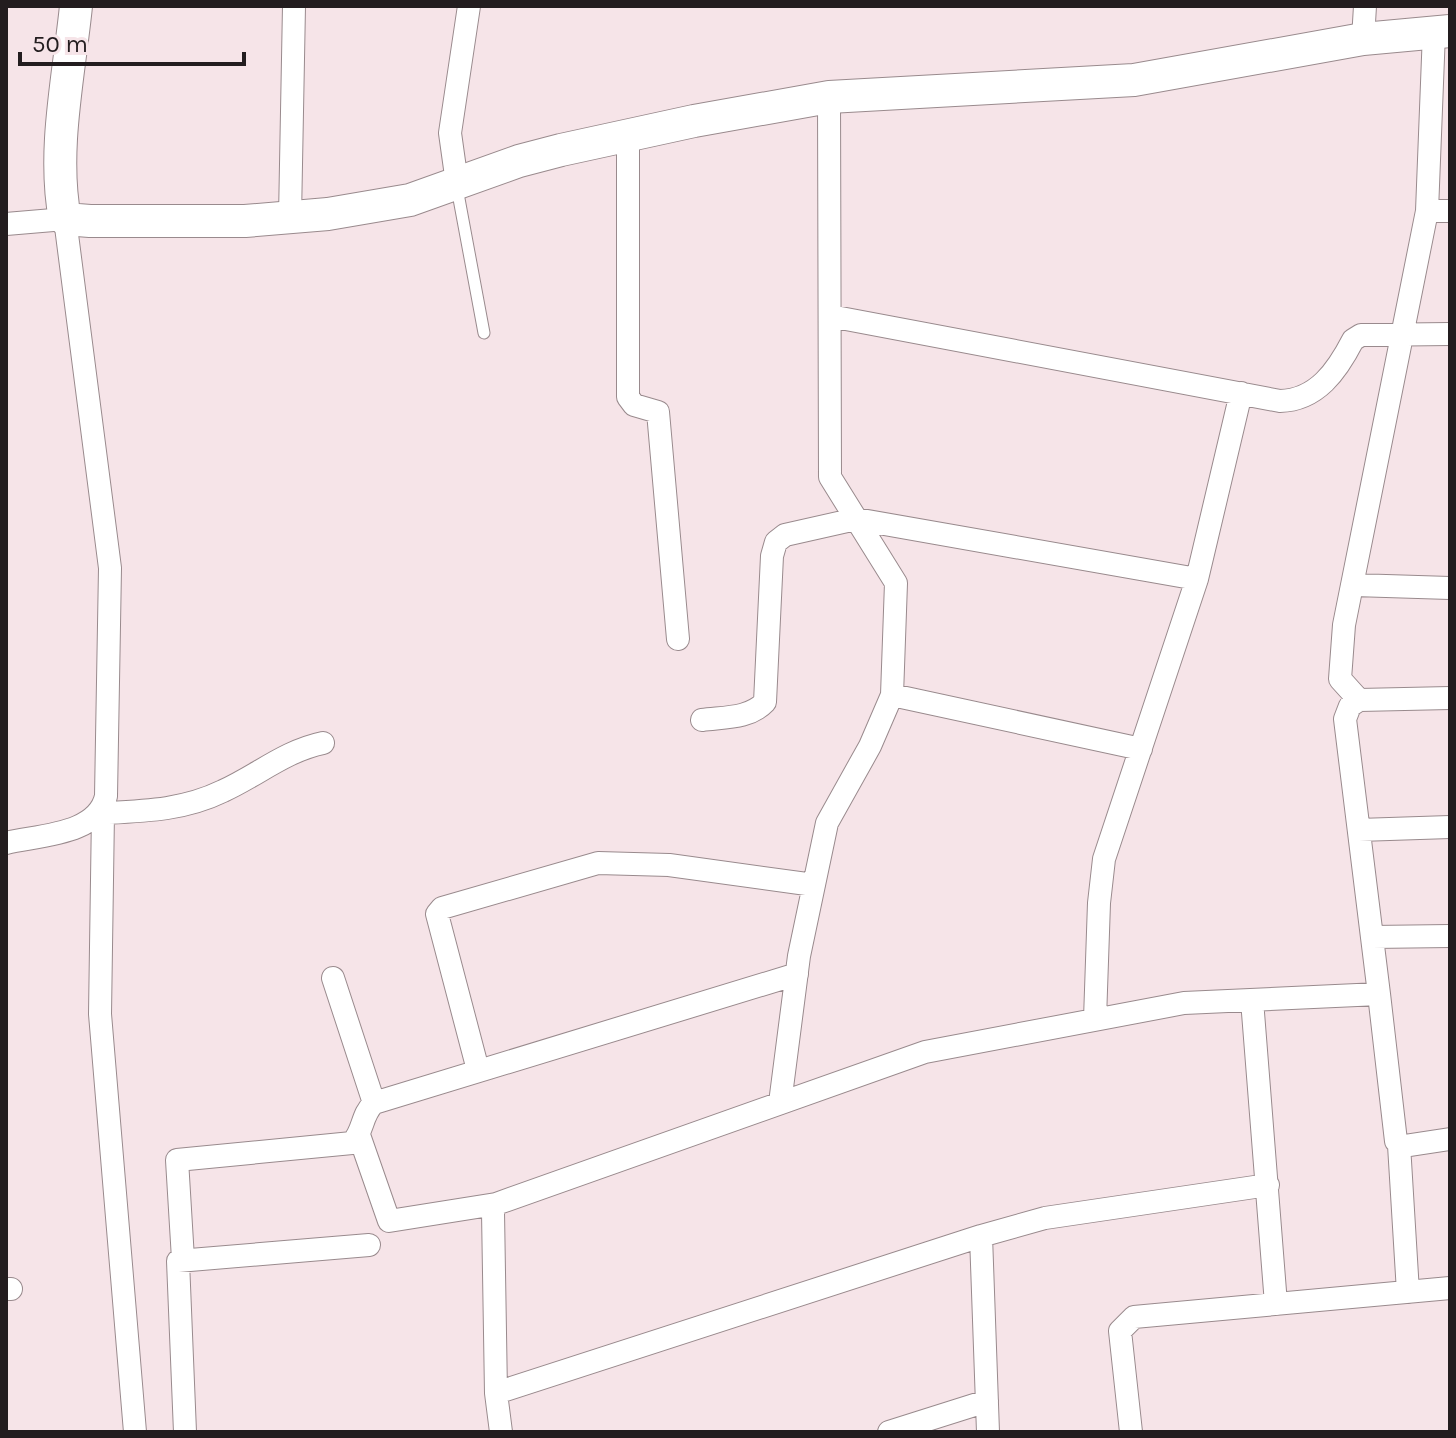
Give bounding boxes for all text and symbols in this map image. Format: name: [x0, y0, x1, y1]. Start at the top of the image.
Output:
scale bar: [20, 16, 244, 66]
text: 50 m: [32, 30, 88, 58]

